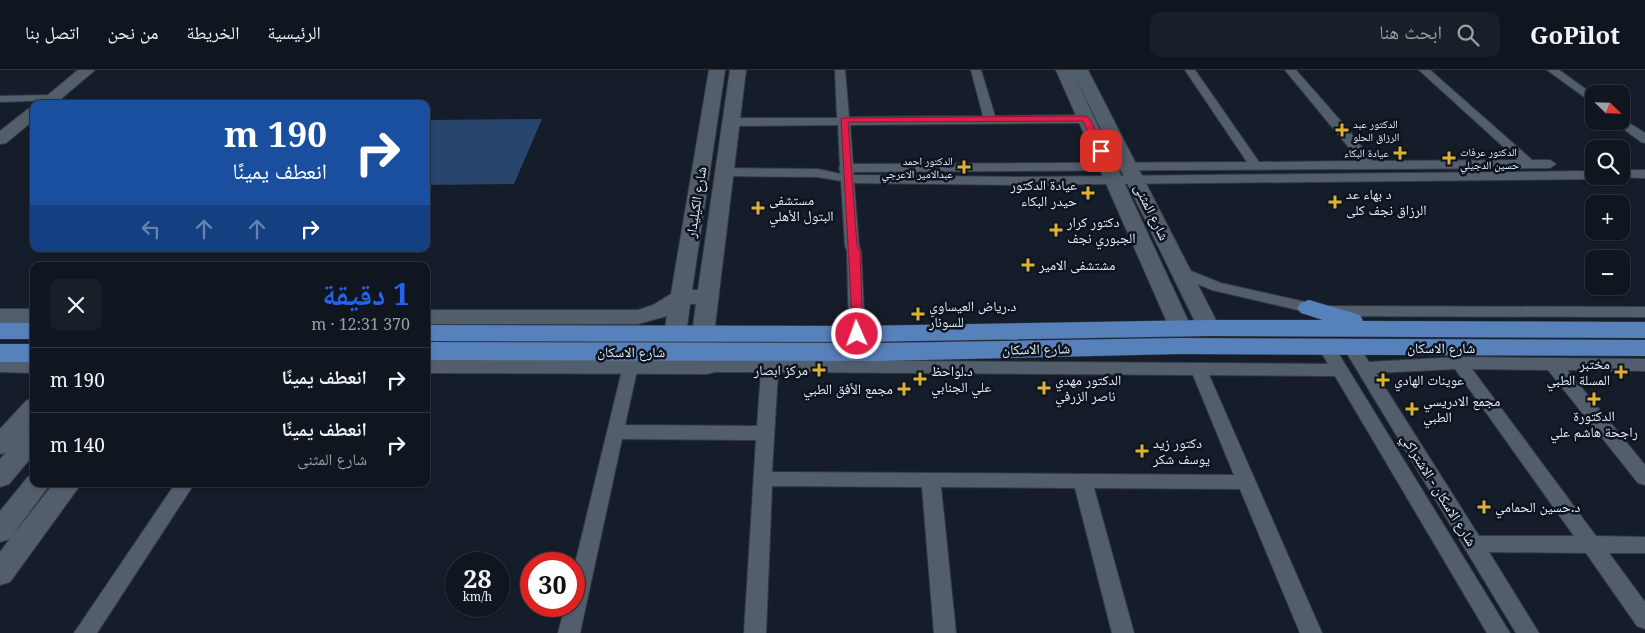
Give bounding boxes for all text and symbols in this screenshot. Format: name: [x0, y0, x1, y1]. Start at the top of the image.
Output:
search box: [1150, 12, 1500, 57]
text: GoPilot: [1530, 18, 1620, 51]
text: ابحث هنا: [1379, 19, 1442, 45]
text: اتصل بنا: [25, 20, 80, 44]
text: من نحن: [108, 20, 158, 44]
text: الخريطة: [186, 20, 239, 44]
text: الرئيسية: [267, 20, 321, 44]
icon: search: [1454, 21, 1482, 49]
north arrow: [1585, 85, 1630, 130]
map controls: [1585, 85, 1630, 295]
text: 190 m: [224, 110, 327, 157]
place label: الدكتور عبد الرزاق الحلو: [1353, 116, 1399, 144]
icon: right: [345, 120, 410, 185]
marker: الدكتور عبد الرزاق الحلو: [1335, 123, 1349, 137]
pin: [1080, 130, 1122, 172]
icon: arrive: [1087, 137, 1115, 165]
button: search: [1585, 140, 1630, 185]
place label: الدكتور عرفات حسين الدجيلي: [1460, 144, 1519, 174]
place label: عيادة البكاء: [1344, 145, 1389, 160]
marker: عيادة البكاء: [1393, 146, 1407, 160]
marker: الدكتور عرفات حسين الدجيلي: [1442, 151, 1456, 165]
place label: الدكتور احمد عبدالامير الاعرجي: [882, 153, 953, 183]
text: انعطف يمينًا: [233, 155, 327, 185]
marker: الدكتور احمد عبدالامير الاعرجي: [957, 160, 971, 174]
street label: شارع الكيليدار: [680, 165, 711, 240]
place label: عيادة الدكتور حيدر البكاء: [1009, 175, 1077, 210]
street label: شارع المثنى: [1130, 180, 1174, 244]
place label: د بهاء عد الرزاق نجف كلى: [1346, 184, 1427, 219]
marker: عيادة الدكتور حيدر البكاء: [1081, 186, 1095, 200]
place label: مستشفى البتول الأهلي: [769, 190, 834, 228]
marker: د بهاء عد الرزاق نجف كلى: [1328, 195, 1342, 209]
button: +: [1585, 195, 1630, 240]
marker: مستشفى البتول الأهلي: [751, 201, 765, 215]
place label: دكتور كرار الجبوري نجف: [1066, 212, 1136, 250]
icon: left: [137, 215, 165, 243]
icon: ahead: [190, 215, 218, 243]
icon: ahead: [243, 215, 271, 243]
icon: right: [296, 215, 324, 243]
marker: دكتور كرار الجبوري نجف: [1049, 223, 1063, 237]
button: −: [1585, 250, 1630, 295]
place label: مشتشفى الامير: [1038, 255, 1115, 274]
marker: مشتشفى الامير: [1021, 258, 1035, 272]
text: 1 دقيقة: [322, 273, 410, 314]
button: close: [50, 279, 102, 331]
place label: د.رياض العيساوي للسونار: [928, 296, 1016, 331]
position arrow: [830, 307, 882, 359]
marker: د.رياض العيساوي للسونار: [911, 307, 925, 321]
text: 370 m · 12:31: [311, 313, 410, 335]
street label: شارع الاسكان: [1002, 338, 1070, 360]
street label: شارع الاسكان: [1407, 338, 1475, 358]
street label: شارع الاسكان: [597, 342, 665, 362]
place label: مختبر المسلة الطبي: [1546, 354, 1610, 392]
place label: مركز ابصار: [753, 360, 808, 379]
place label: د.لواحظ علي الجنابي: [931, 361, 991, 399]
marker: مركز ابصار: [812, 363, 826, 377]
text: انعطف يمينًا: [281, 364, 367, 390]
marker: مختبر المسلة الطبي: [1614, 365, 1628, 379]
icon: right: [382, 366, 410, 394]
text: 190 m: [50, 367, 105, 393]
place label: الدكتور مهدي ناصر الزرفي: [1055, 370, 1121, 408]
place label: عوينات الهادي: [1394, 370, 1464, 392]
marker: د.لواحظ علي الجنابي: [913, 372, 927, 386]
marker: عوينات الهادي: [1376, 373, 1390, 387]
place label: مجمع الأفق الطبي: [803, 379, 893, 401]
marker: الدكتور مهدي ناصر الزرفي: [1037, 381, 1051, 395]
marker: مجمع الأفق الطبي: [897, 382, 911, 396]
place label: مجمع الادريسي الطبي: [1423, 391, 1500, 429]
marker: الدكتورة راجحة هاشم علي: [1587, 392, 1601, 406]
marker: مجمع الادريسي الطبي: [1405, 402, 1419, 416]
place label: الدكتورة راجحة هاشم علي: [1550, 406, 1638, 444]
text: انعطف يمينًا: [281, 416, 367, 442]
street label: شارع الاسكان - الاشتراكي: [1395, 430, 1482, 551]
icon: right: [382, 431, 410, 459]
text: 140 m: [50, 432, 105, 458]
place label: دكتور زيد يوسف شكر: [1152, 433, 1210, 468]
marker: دكتور زيد يوسف شكر: [1135, 444, 1149, 458]
text: شارع المثنى: [297, 448, 367, 470]
place label: د.حسين الحمامي: [1495, 497, 1581, 519]
marker: د.حسين الحمامي: [1477, 500, 1491, 514]
speed limit sign: 30: [520, 552, 585, 617]
text: 28: [463, 561, 492, 595]
text: km/h: [463, 588, 492, 605]

